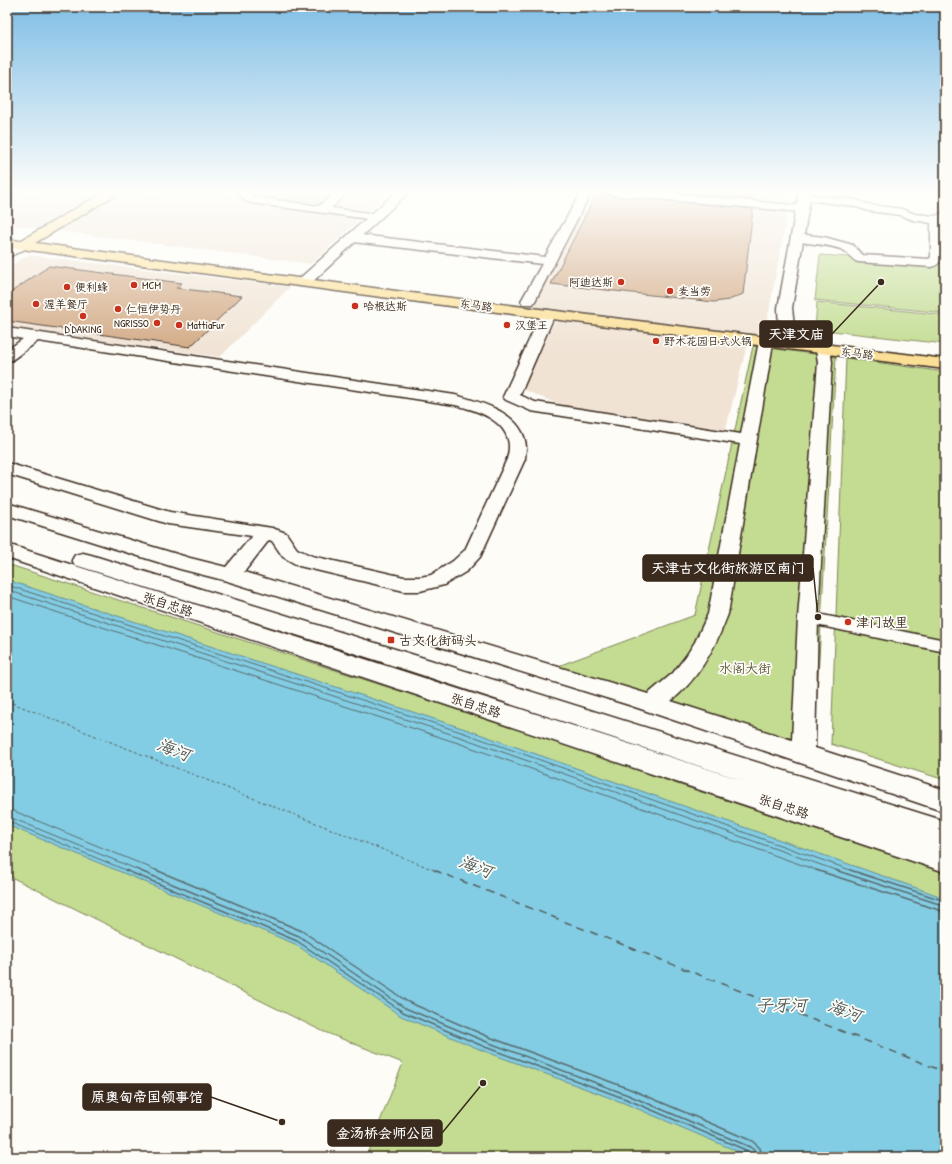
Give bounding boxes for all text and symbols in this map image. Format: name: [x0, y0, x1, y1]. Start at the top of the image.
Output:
place label: 阿迪达斯: [569, 275, 613, 289]
marker: 阿迪达斯: [616, 277, 626, 287]
place label: MCM: [142, 278, 162, 292]
place label: 便利蜂: [75, 280, 108, 294]
marker: MCM: [129, 280, 139, 290]
marker: 便利蜂: [62, 282, 72, 292]
place label: 麦当劳: [678, 284, 711, 298]
marker: 麦当劳: [665, 286, 675, 296]
street label: 东马路: [459, 296, 493, 314]
place label: 渥羊餐厅: [44, 297, 88, 311]
marker: 渥羊餐厅: [31, 299, 41, 309]
place label: 哈根达斯: [363, 299, 407, 313]
marker: 哈根达斯: [350, 301, 360, 311]
place label: 仁恒伊势丹: [126, 302, 181, 316]
marker: 仁恒伊势丹: [113, 304, 123, 314]
marker: D'DAKING: [78, 311, 88, 321]
place label: NGRISSO: [114, 316, 149, 330]
marker: NGRISSO: [152, 318, 162, 328]
place label: MattiaFur: [187, 318, 226, 332]
place label: 汉堡王: [515, 318, 548, 332]
marker: MattiaFur: [174, 320, 184, 330]
marker: 汉堡王: [502, 320, 512, 330]
callout: 天津文庙: [760, 321, 832, 347]
place label: D'DAKING: [64, 322, 102, 336]
text: 天津文庙: [768, 324, 824, 343]
place label: 野木花园日式火锅: [664, 334, 752, 348]
marker: 野木花园日式火锅: [651, 336, 661, 346]
street label: 东马路: [840, 344, 874, 362]
callout: 天津古文化街旅游区南门: [643, 555, 813, 581]
text: 天津古文化街旅游区南门: [651, 558, 805, 577]
street label: 张自忠路: [140, 587, 196, 621]
place label: 津门故里: [856, 613, 908, 631]
marker: 津门故里: [843, 617, 853, 627]
place label: 古文化街码头: [399, 631, 477, 649]
marker: 古文化街码头: [386, 635, 396, 645]
park label: 水阁大街: [719, 659, 771, 677]
street label: 张自忠路: [448, 688, 504, 722]
water label: 海河: [154, 732, 197, 767]
street label: 张自忠路: [756, 789, 812, 823]
water label: 海河: [456, 849, 499, 884]
water label: 子牙河: [756, 993, 809, 1016]
water label: 海河: [825, 993, 868, 1028]
callout: 原奥匈帝国领事馆: [83, 1084, 211, 1110]
text: 原奥匈帝国领事馆: [91, 1087, 203, 1106]
callout: 金汤桥会师公园: [328, 1120, 442, 1146]
text: 金汤桥会师公园: [336, 1123, 434, 1142]

